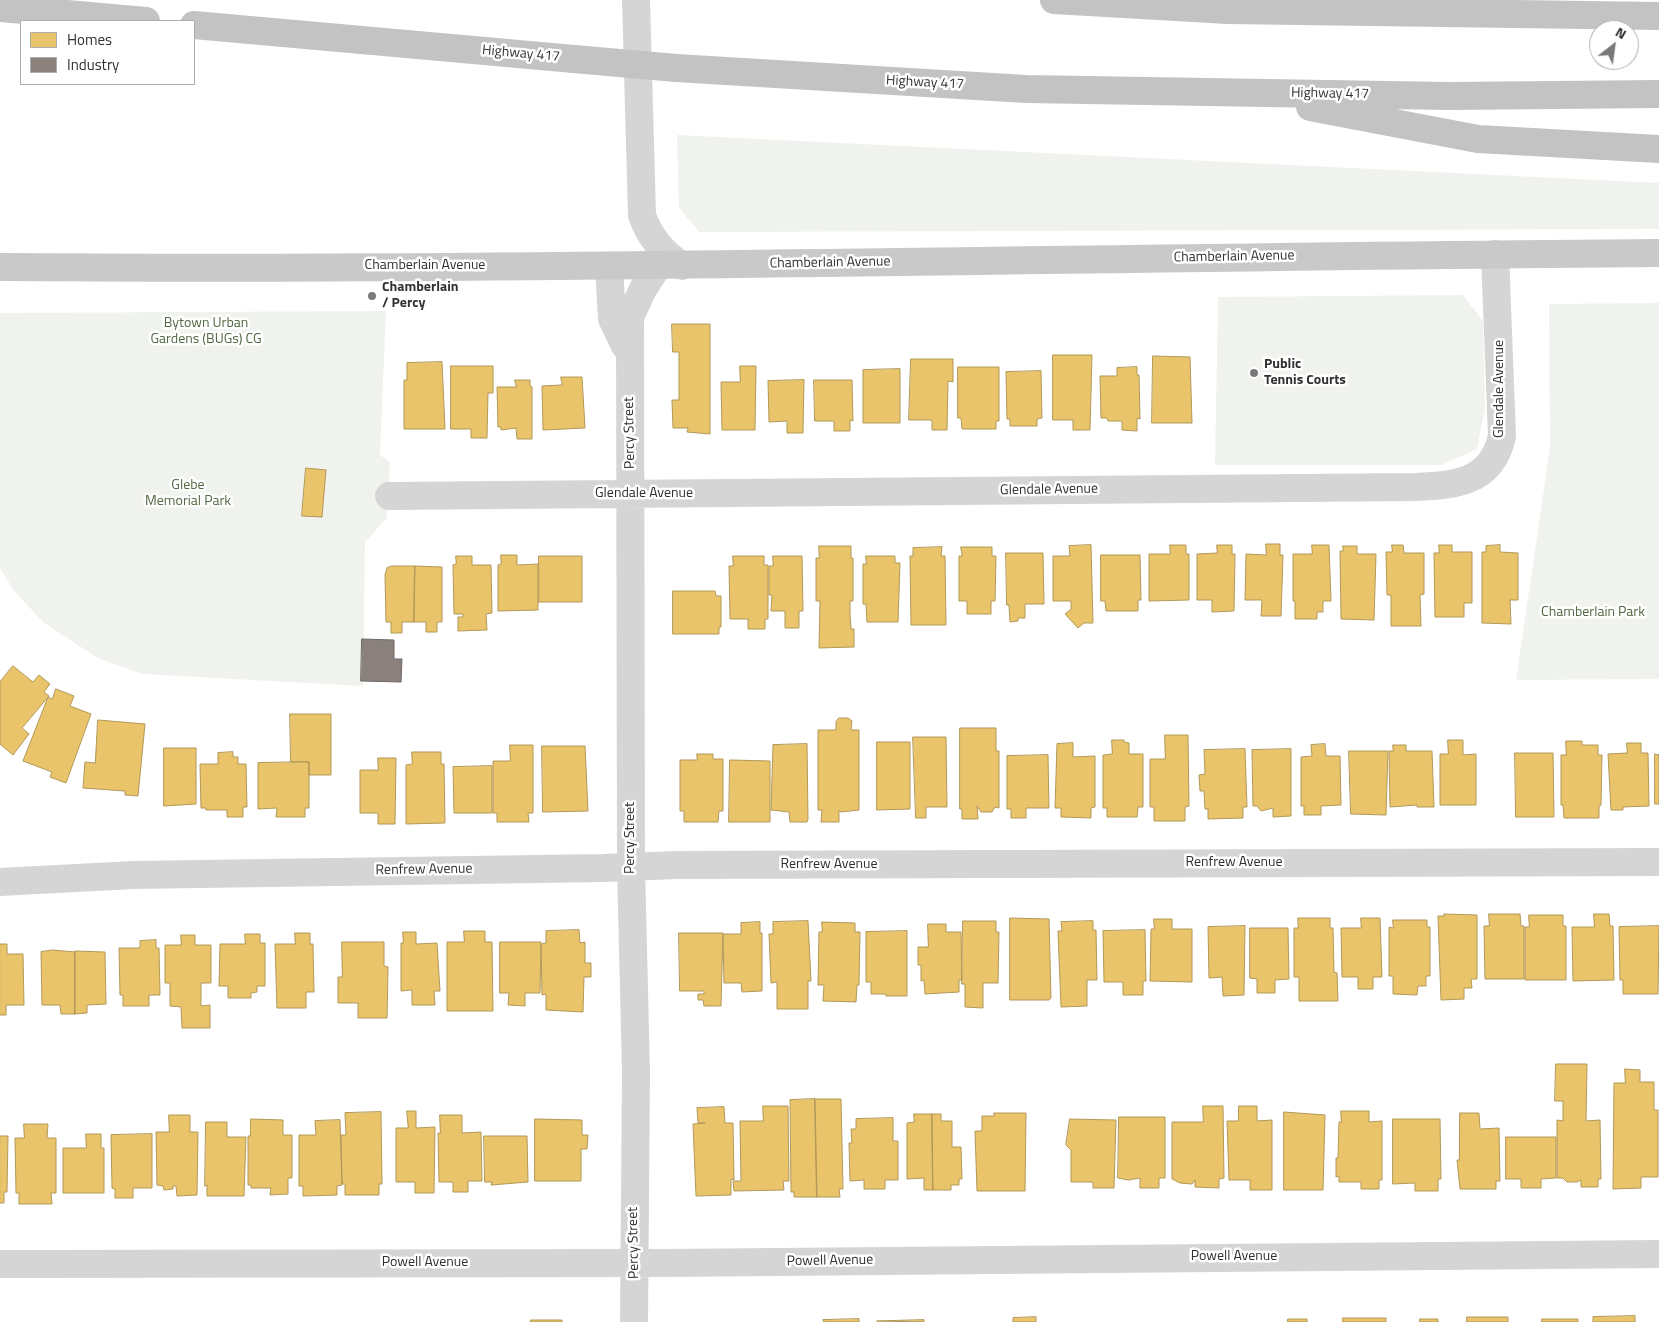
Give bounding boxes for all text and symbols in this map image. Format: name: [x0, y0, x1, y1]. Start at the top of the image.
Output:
legend: [20, 20, 195, 85]
north arrow: [1589, 20, 1639, 70]
text: N: [1612, 21, 1631, 44]
text: Homes: [67, 28, 112, 51]
street label: Highway 417: [481, 42, 561, 66]
text: Industry: [67, 53, 119, 76]
street label: Highway 417: [886, 73, 964, 93]
street label: Highway 417: [1291, 85, 1369, 103]
street label: Chamberlain Avenue: [1173, 248, 1295, 266]
street label: Chamberlain Avenue: [769, 254, 891, 272]
street label: Chamberlain Avenue: [365, 258, 485, 274]
place label: Chamberlain / Percy: [382, 280, 458, 312]
marker: Chamberlain / Percy: [366, 290, 378, 302]
park label: Bytown Urban Gardens (BUGs) CG: [150, 316, 262, 348]
street label: Glendale Avenue: [1492, 340, 1508, 438]
place label: Public Tennis Courts: [1264, 357, 1346, 390]
marker: Public Tennis Courts: [1248, 367, 1260, 379]
street label: Percy Street: [621, 397, 639, 469]
park label: Glebe Memorial Park: [145, 478, 231, 511]
street label: Glendale Avenue: [1000, 481, 1098, 499]
street label: Glendale Avenue: [595, 486, 693, 502]
park label: Chamberlain Park: [1541, 605, 1645, 621]
street label: Percy Street: [623, 802, 639, 874]
street label: Renfrew Avenue: [1186, 855, 1282, 871]
street label: Renfrew Avenue: [781, 857, 877, 873]
street label: Renfrew Avenue: [375, 861, 473, 879]
street label: Percy Street: [625, 1207, 643, 1279]
street label: Powell Avenue: [1191, 1249, 1277, 1265]
street label: Powell Avenue: [787, 1252, 873, 1270]
street label: Powell Avenue: [382, 1255, 468, 1271]

